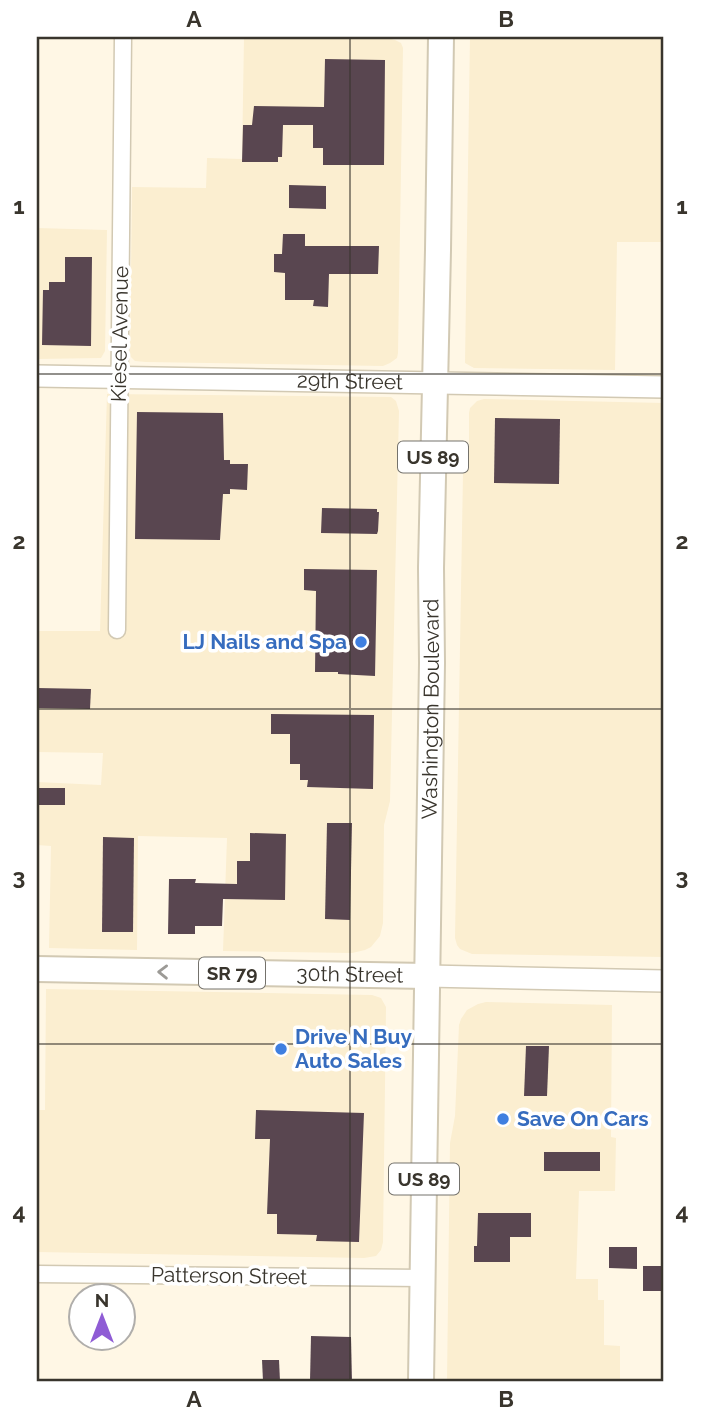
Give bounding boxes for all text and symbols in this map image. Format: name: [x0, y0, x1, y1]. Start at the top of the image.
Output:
text: A: [186, 5, 202, 32]
text: B: [498, 5, 514, 32]
text: 1: [13, 192, 25, 219]
text: 1: [676, 192, 688, 219]
street label: Kiesel Avenue: [106, 266, 133, 402]
street label: 29th Street: [297, 368, 403, 394]
road number: US 89: [398, 442, 468, 472]
text: 2: [13, 527, 25, 554]
text: 2: [676, 527, 688, 554]
street label: Washington Boulevard: [417, 599, 444, 820]
place label: LJ Nails and Spa: [183, 629, 347, 654]
marker: LJ Nails and Spa: [353, 634, 369, 650]
text: 3: [13, 863, 25, 890]
text: 3: [676, 863, 688, 890]
road number: SR 79: [199, 958, 265, 988]
street label: 30th Street: [296, 961, 404, 988]
one-way arrow: [157, 964, 168, 979]
place label: Drive N Buy Auto Sales: [295, 1024, 412, 1073]
marker: Drive N Buy Auto Sales: [273, 1041, 289, 1057]
place label: Save On Cars: [517, 1106, 649, 1131]
marker: Save On Cars: [495, 1111, 511, 1127]
road number: US 89: [389, 1163, 459, 1194]
text: 4: [12, 1198, 26, 1225]
text: 4: [675, 1198, 689, 1225]
street label: Patterson Street: [151, 1262, 307, 1289]
north arrow: [66, 1282, 136, 1352]
text: N: [95, 1289, 109, 1311]
text: A: [186, 1385, 202, 1412]
text: B: [498, 1385, 514, 1412]

